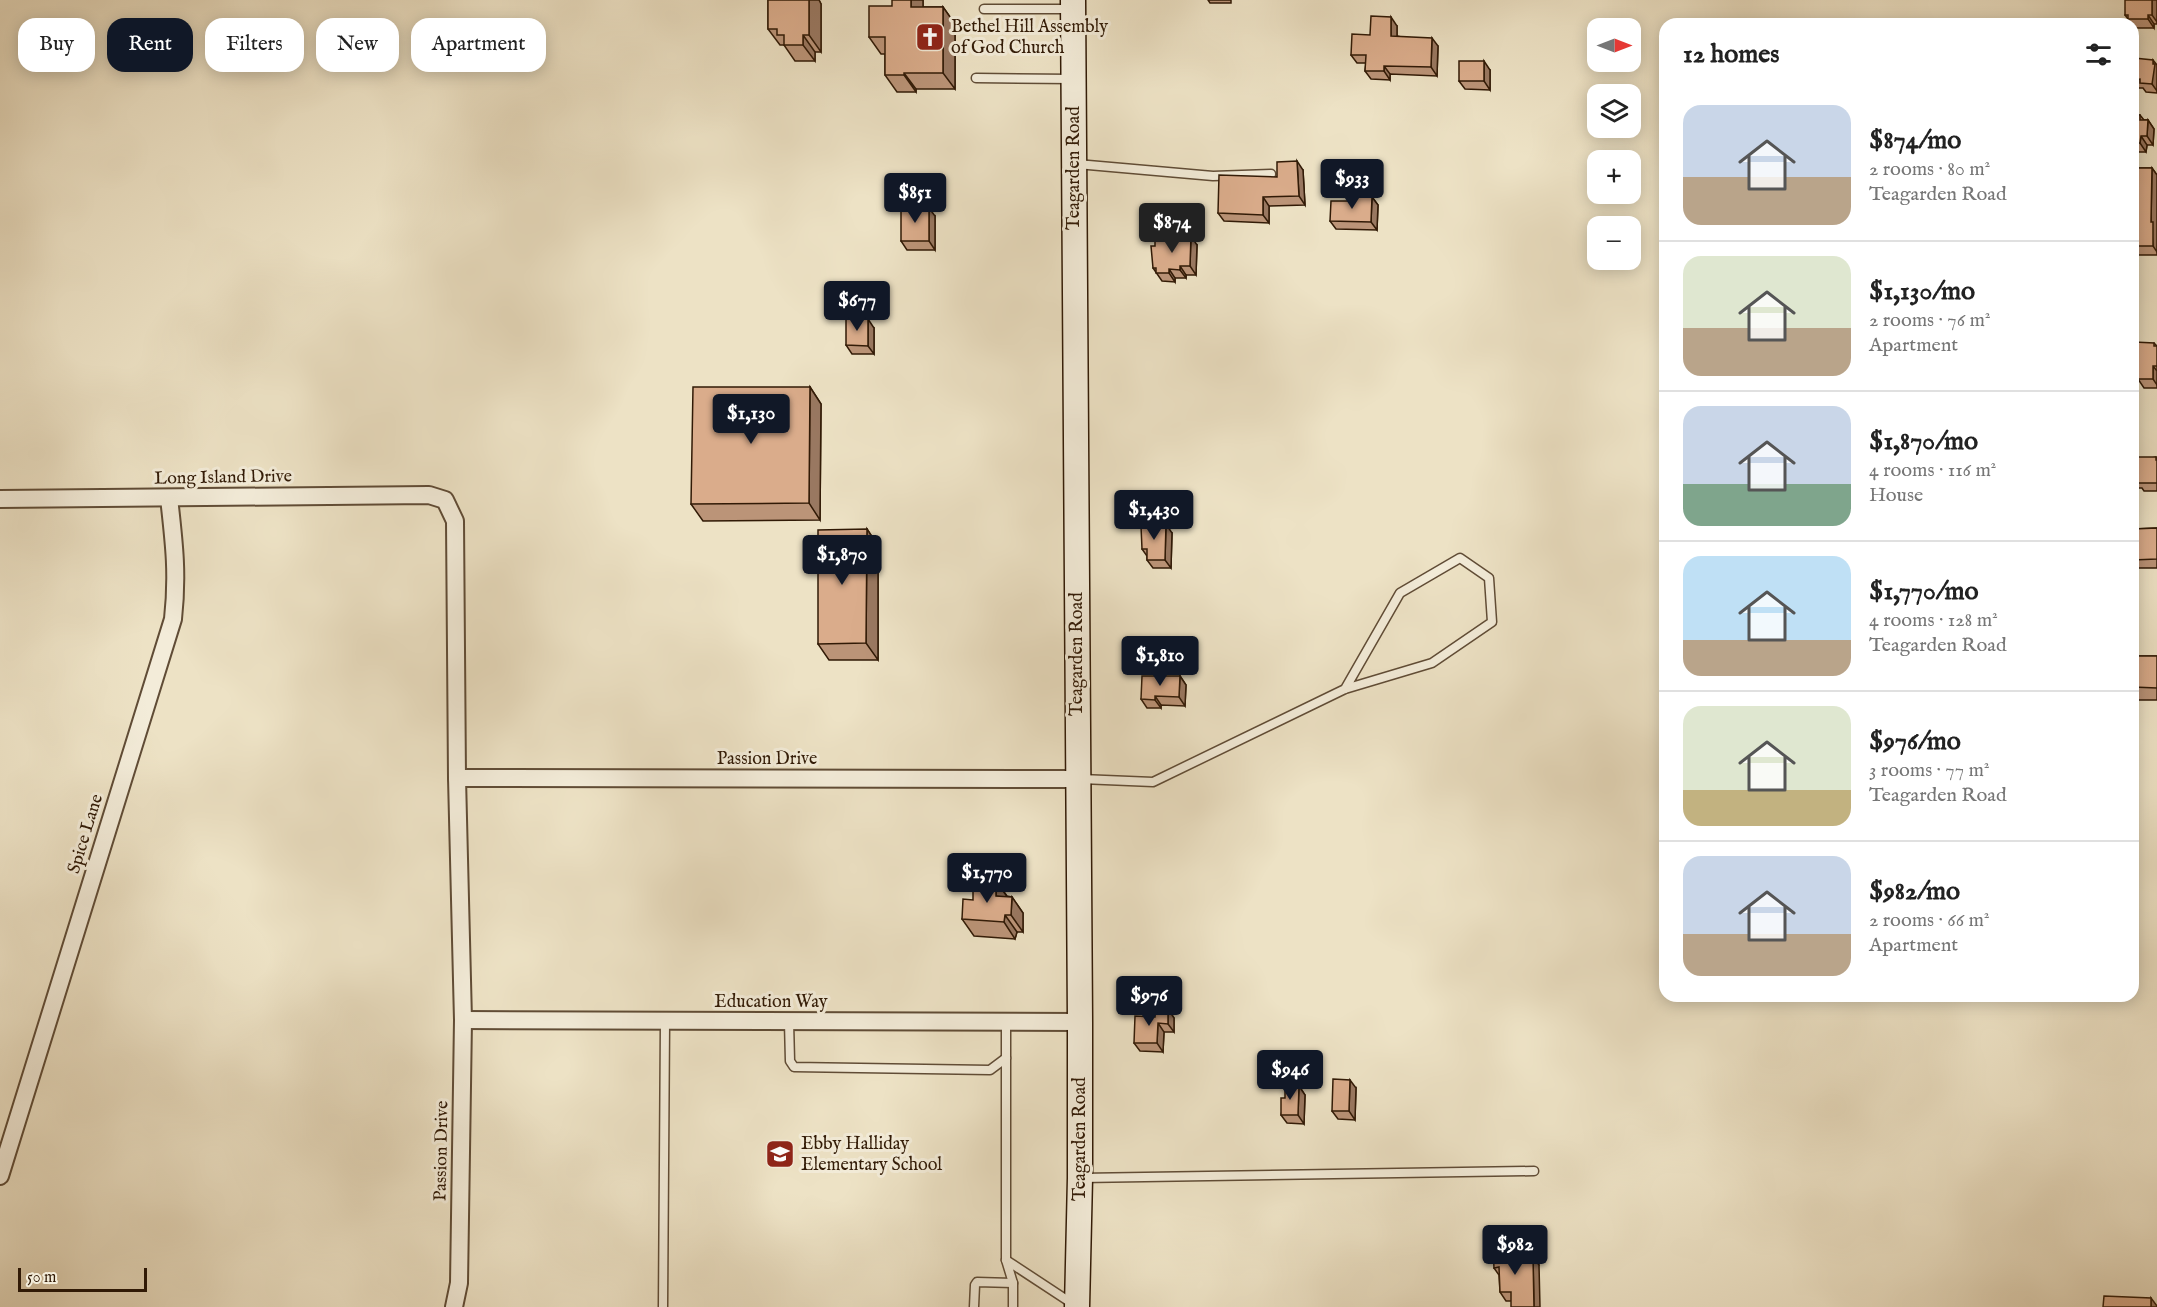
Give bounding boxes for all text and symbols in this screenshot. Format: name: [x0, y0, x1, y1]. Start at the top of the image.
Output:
place label: Bethel Hill Assembly of God Church: [951, 16, 1108, 60]
chip: Buy: [18, 18, 95, 72]
chip: Rent: [107, 18, 193, 72]
chip: Filters: [205, 18, 304, 72]
chip: New: [316, 18, 399, 72]
chip: Apartment: [411, 18, 546, 72]
north arrow: [1587, 18, 1641, 72]
map controls: [1587, 18, 1641, 270]
church icon: Bethel Hill Assembly of God Church: [914, 21, 946, 53]
text: 12 homes: [1683, 38, 1779, 71]
icon: filters: [2082, 38, 2115, 71]
button: layers: [1587, 84, 1641, 138]
street label: Teagarden Road: [1063, 106, 1086, 230]
text: $874/mo: [1869, 124, 1961, 157]
icon: home: [1731, 129, 1803, 201]
button: +: [1587, 150, 1641, 204]
text: 2 rooms · 80 m²: [1869, 157, 1990, 182]
pin: $933: [1316, 159, 1388, 210]
text: $933: [1335, 166, 1369, 191]
pin: $851: [879, 173, 951, 224]
text: $851: [898, 180, 932, 205]
text: Teagarden Road: [1869, 182, 2007, 207]
pin: $874: [1136, 203, 1208, 254]
text: $874: [1153, 210, 1191, 235]
button: −: [1587, 216, 1641, 270]
text: $1,130/mo: [1869, 275, 1975, 308]
icon: home: [1731, 280, 1803, 352]
pin: $677: [821, 281, 893, 332]
text: $677: [838, 288, 876, 313]
text: 2 rooms · 76 m²: [1869, 308, 1990, 333]
text: Apartment: [1869, 333, 1958, 358]
pin: $1,130: [702, 394, 800, 445]
text: $1,130: [727, 401, 775, 426]
text: $1,870/mo: [1869, 425, 1978, 458]
icon: home: [1731, 430, 1803, 502]
text: 4 rooms · 116 m²: [1869, 458, 1996, 483]
street label: Long Island Drive: [154, 465, 292, 491]
text: House: [1869, 483, 1923, 508]
pin: $1,430: [1105, 490, 1203, 541]
text: $1,430: [1128, 497, 1180, 522]
pin: $1,870: [793, 535, 891, 586]
text: $1,870: [817, 542, 867, 567]
text: $1,770/mo: [1869, 575, 1979, 608]
icon: home: [1731, 580, 1803, 652]
street label: Teagarden Road: [1066, 592, 1089, 716]
text: 4 rooms · 128 m²: [1869, 608, 1998, 633]
text: Teagarden Road: [1869, 633, 2007, 658]
pin: $1,810: [1111, 636, 1209, 687]
text: $1,810: [1136, 643, 1184, 668]
text: $976/mo: [1869, 725, 1961, 758]
icon: home: [1731, 730, 1803, 802]
street label: Passion Drive: [717, 748, 817, 771]
text: 3 rooms · 77 m²: [1869, 758, 1989, 783]
text: Teagarden Road: [1869, 783, 2007, 808]
street label: Spice Lane: [63, 791, 109, 877]
pin: $1,770: [938, 853, 1036, 904]
text: $1,770: [961, 860, 1013, 885]
text: $982/mo: [1869, 875, 1960, 908]
icon: home: [1731, 880, 1803, 952]
text: 2 rooms · 66 m²: [1869, 908, 1990, 933]
text: Apartment: [1869, 933, 1958, 958]
pin: $976: [1113, 976, 1185, 1027]
text: $976: [1130, 983, 1168, 1008]
street label: Education Way: [714, 991, 828, 1014]
pin: $946: [1254, 1050, 1326, 1101]
text: $946: [1271, 1057, 1309, 1082]
street label: Teagarden Road: [1069, 1077, 1092, 1201]
street label: Passion Drive: [430, 1101, 454, 1201]
place label: Ebby Halliday Elementary School: [801, 1133, 942, 1177]
school or university icon: Ebby Halliday Elementary School: [764, 1138, 796, 1170]
pin: $982: [1479, 1225, 1551, 1276]
text: $982: [1496, 1232, 1534, 1257]
scale bar: [18, 1265, 147, 1292]
text: 50 m: [27, 1268, 56, 1288]

